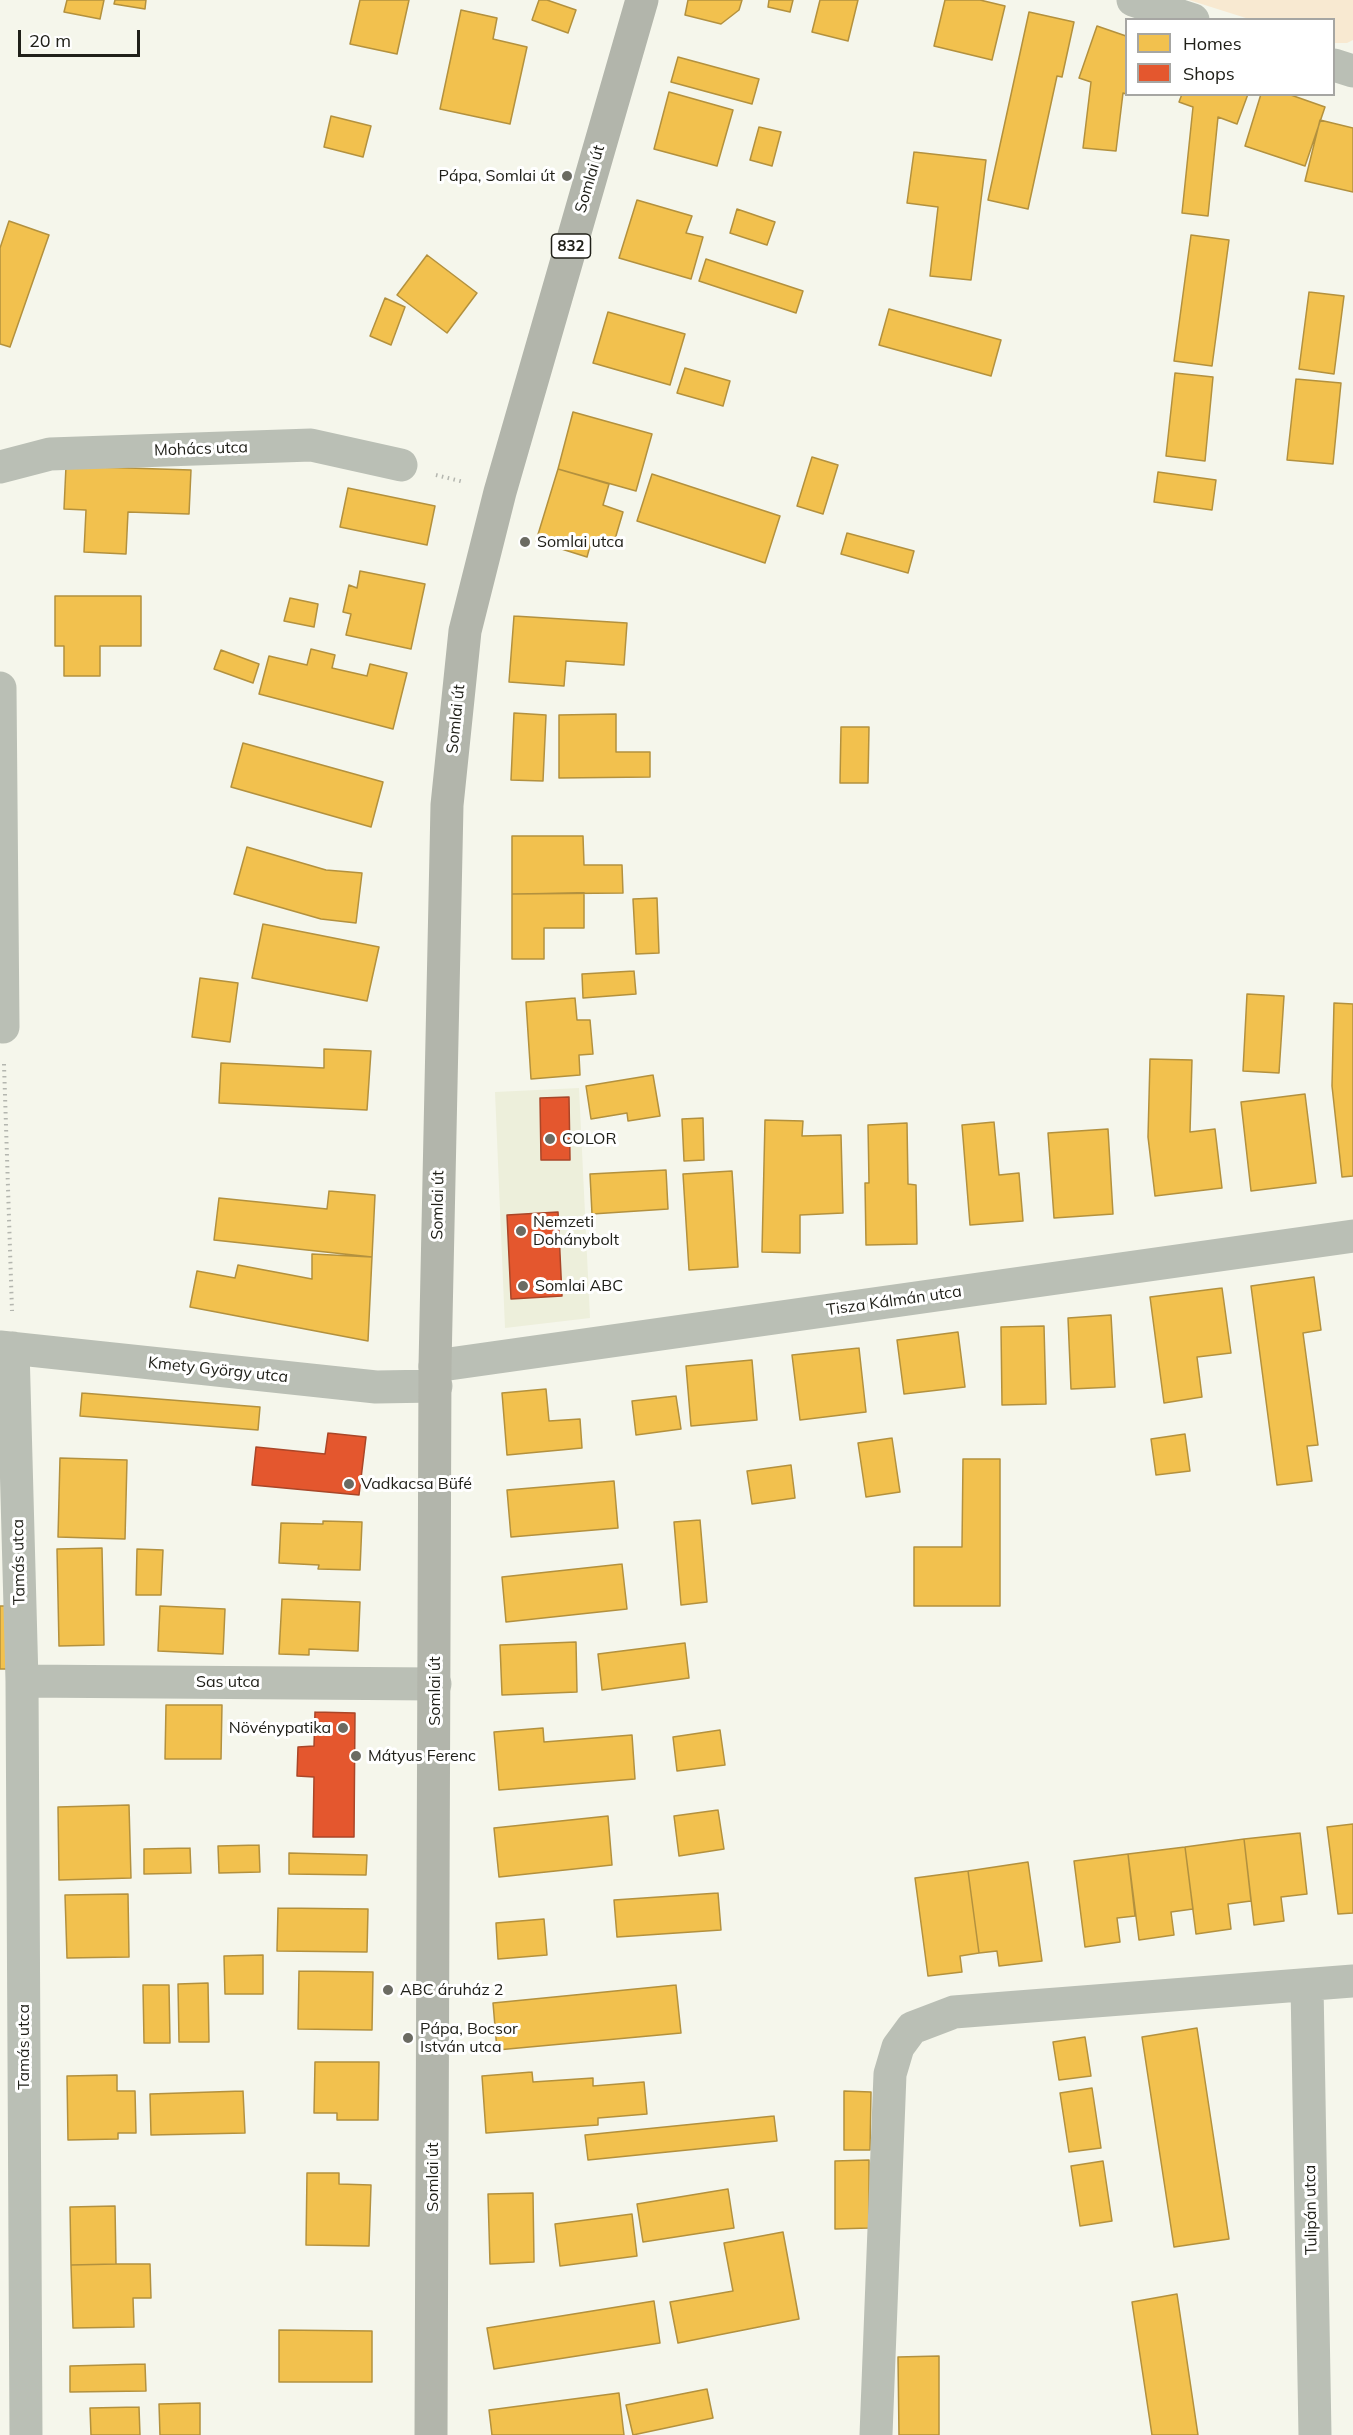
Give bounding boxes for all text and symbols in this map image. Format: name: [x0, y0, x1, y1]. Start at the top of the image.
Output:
scale bar: [21, 18, 142, 56]
legend: [1125, 18, 1335, 96]
text: 20 m: [29, 29, 71, 52]
text: Homes: [1183, 32, 1242, 55]
text: Shops: [1183, 62, 1235, 85]
street label: Somlai út: [571, 143, 609, 215]
place label: Pápa, Somlai út: [439, 166, 555, 186]
marker: Pápa, Somlai út: [560, 169, 574, 183]
road number: 832: [552, 234, 590, 258]
street label: Mohács utca: [154, 438, 248, 460]
place label: Somlai utca: [537, 532, 624, 552]
marker: Somlai utca: [518, 535, 532, 549]
street label: Somlai út: [443, 683, 469, 755]
place label: COLOR: [562, 1129, 617, 1149]
marker: COLOR: [543, 1132, 557, 1146]
street label: Somlai út: [428, 1170, 448, 1240]
place label: Nemzeti Dohánybolt: [533, 1212, 619, 1250]
marker: Nemzeti Dohánybolt: [514, 1224, 528, 1238]
place label: Somlai ABC: [535, 1276, 623, 1296]
marker: Somlai ABC: [516, 1279, 530, 1293]
street label: Tisza Kálmán utca: [825, 1282, 963, 1320]
street label: Kmety György utca: [147, 1353, 289, 1387]
place label: Vadkacsa Büfé: [361, 1474, 472, 1494]
marker: Vadkacsa Büfé: [342, 1477, 356, 1491]
street label: Tamás utca: [9, 1519, 29, 1605]
street label: Somlai út: [425, 1656, 445, 1726]
street label: Sas utca: [196, 1672, 260, 1692]
place label: Növénypatika: [229, 1718, 331, 1738]
marker: Növénypatika: [336, 1721, 350, 1735]
place label: Mátyus Ferenc: [368, 1746, 476, 1766]
marker: Mátyus Ferenc: [349, 1749, 363, 1763]
place label: ABC áruház 2: [400, 1980, 503, 2000]
marker: ABC áruház 2: [381, 1983, 395, 1997]
street label: Tamás utca: [14, 2004, 34, 2090]
place label: Pápa, Bocsor István utca: [420, 2019, 518, 2057]
marker: Pápa, Bocsor István utca: [401, 2031, 415, 2045]
street label: Somlai út: [423, 2142, 443, 2212]
street label: Tulipán utca: [1301, 2165, 1321, 2255]

